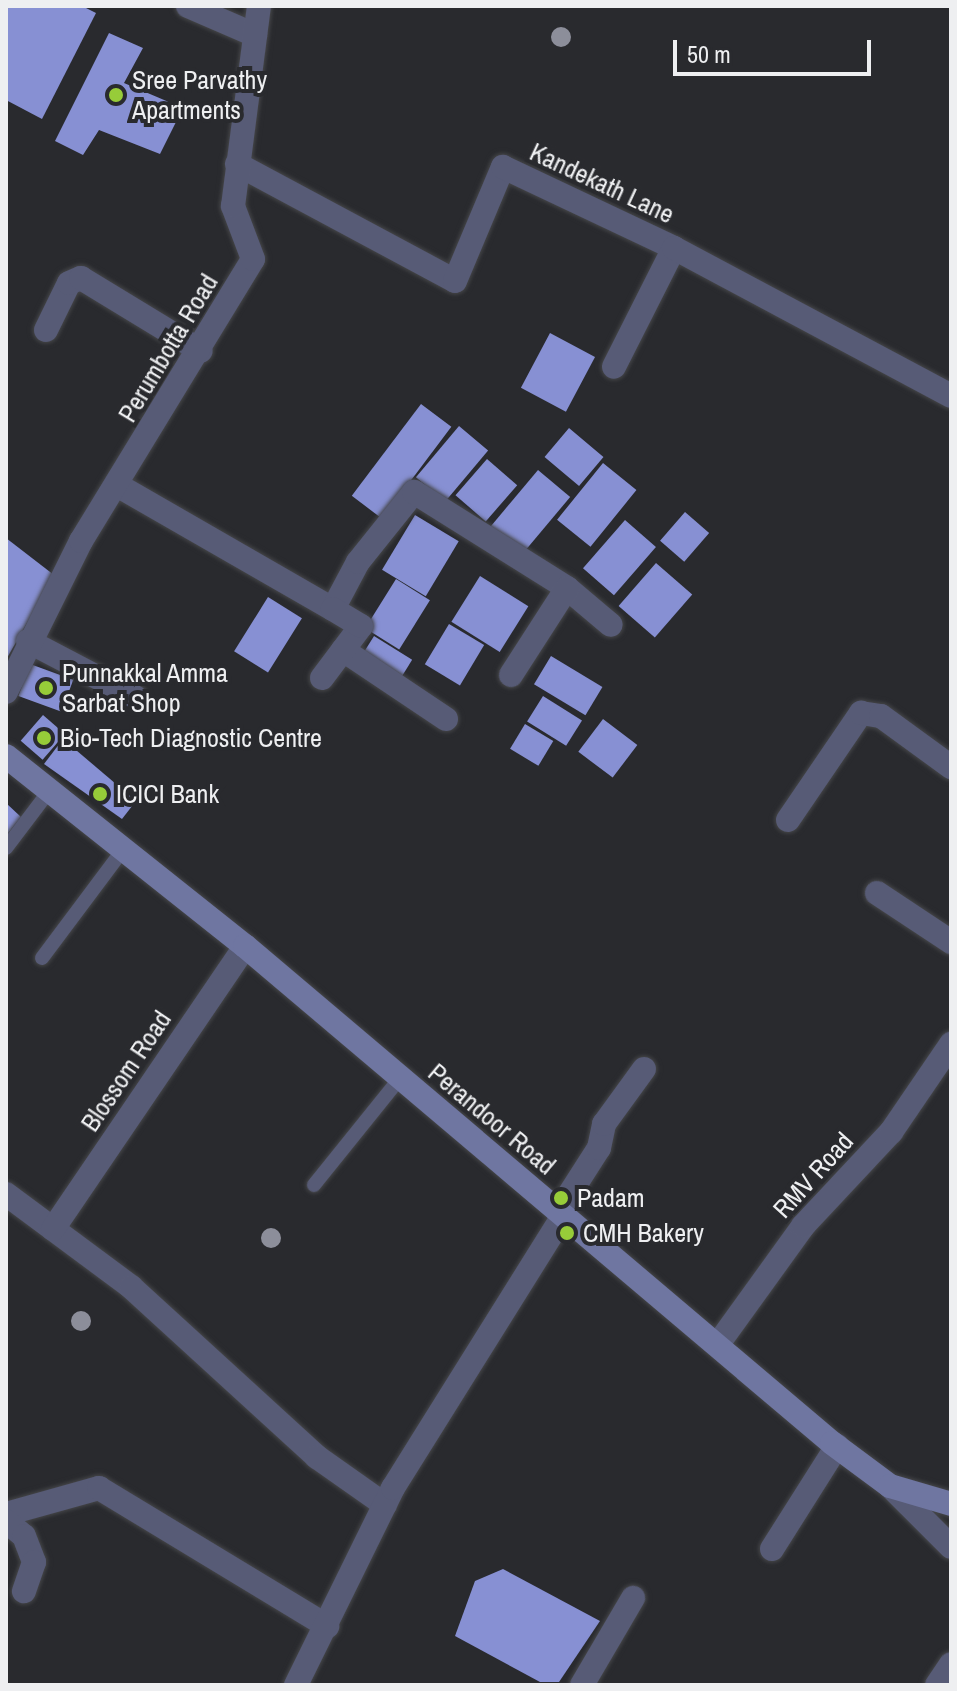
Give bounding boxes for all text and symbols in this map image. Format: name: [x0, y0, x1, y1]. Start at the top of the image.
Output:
scale bar: [677, 24, 875, 74]
text: 50 m: [687, 38, 731, 70]
place label: Sree Parvathy Apartments: [132, 64, 267, 126]
marker: Sree Parvathy Apartments: [107, 86, 125, 104]
street label: Kandekath Lane: [525, 136, 679, 230]
street label: Perumbotta Road: [112, 268, 224, 428]
place label: Punnakkal Amma Sarbat Shop: [62, 657, 229, 718]
marker: Punnakkal Amma Sarbat Shop: [37, 679, 55, 697]
place label: Bio-Tech Diagnostic Centre: [60, 722, 322, 754]
marker: Bio-Tech Diagnostic Centre: [35, 729, 53, 747]
place label: ICICI Bank: [116, 778, 219, 810]
marker: ICICI Bank: [91, 785, 109, 803]
street label: Blossom Road: [74, 1005, 178, 1137]
street label: Perandoor Road: [422, 1057, 562, 1181]
street label: RMV Road: [767, 1126, 859, 1224]
place label: Padam: [577, 1182, 645, 1214]
marker: Padam: [552, 1189, 570, 1207]
place label: CMH Bakery: [583, 1217, 704, 1249]
marker: CMH Bakery: [558, 1224, 576, 1242]

